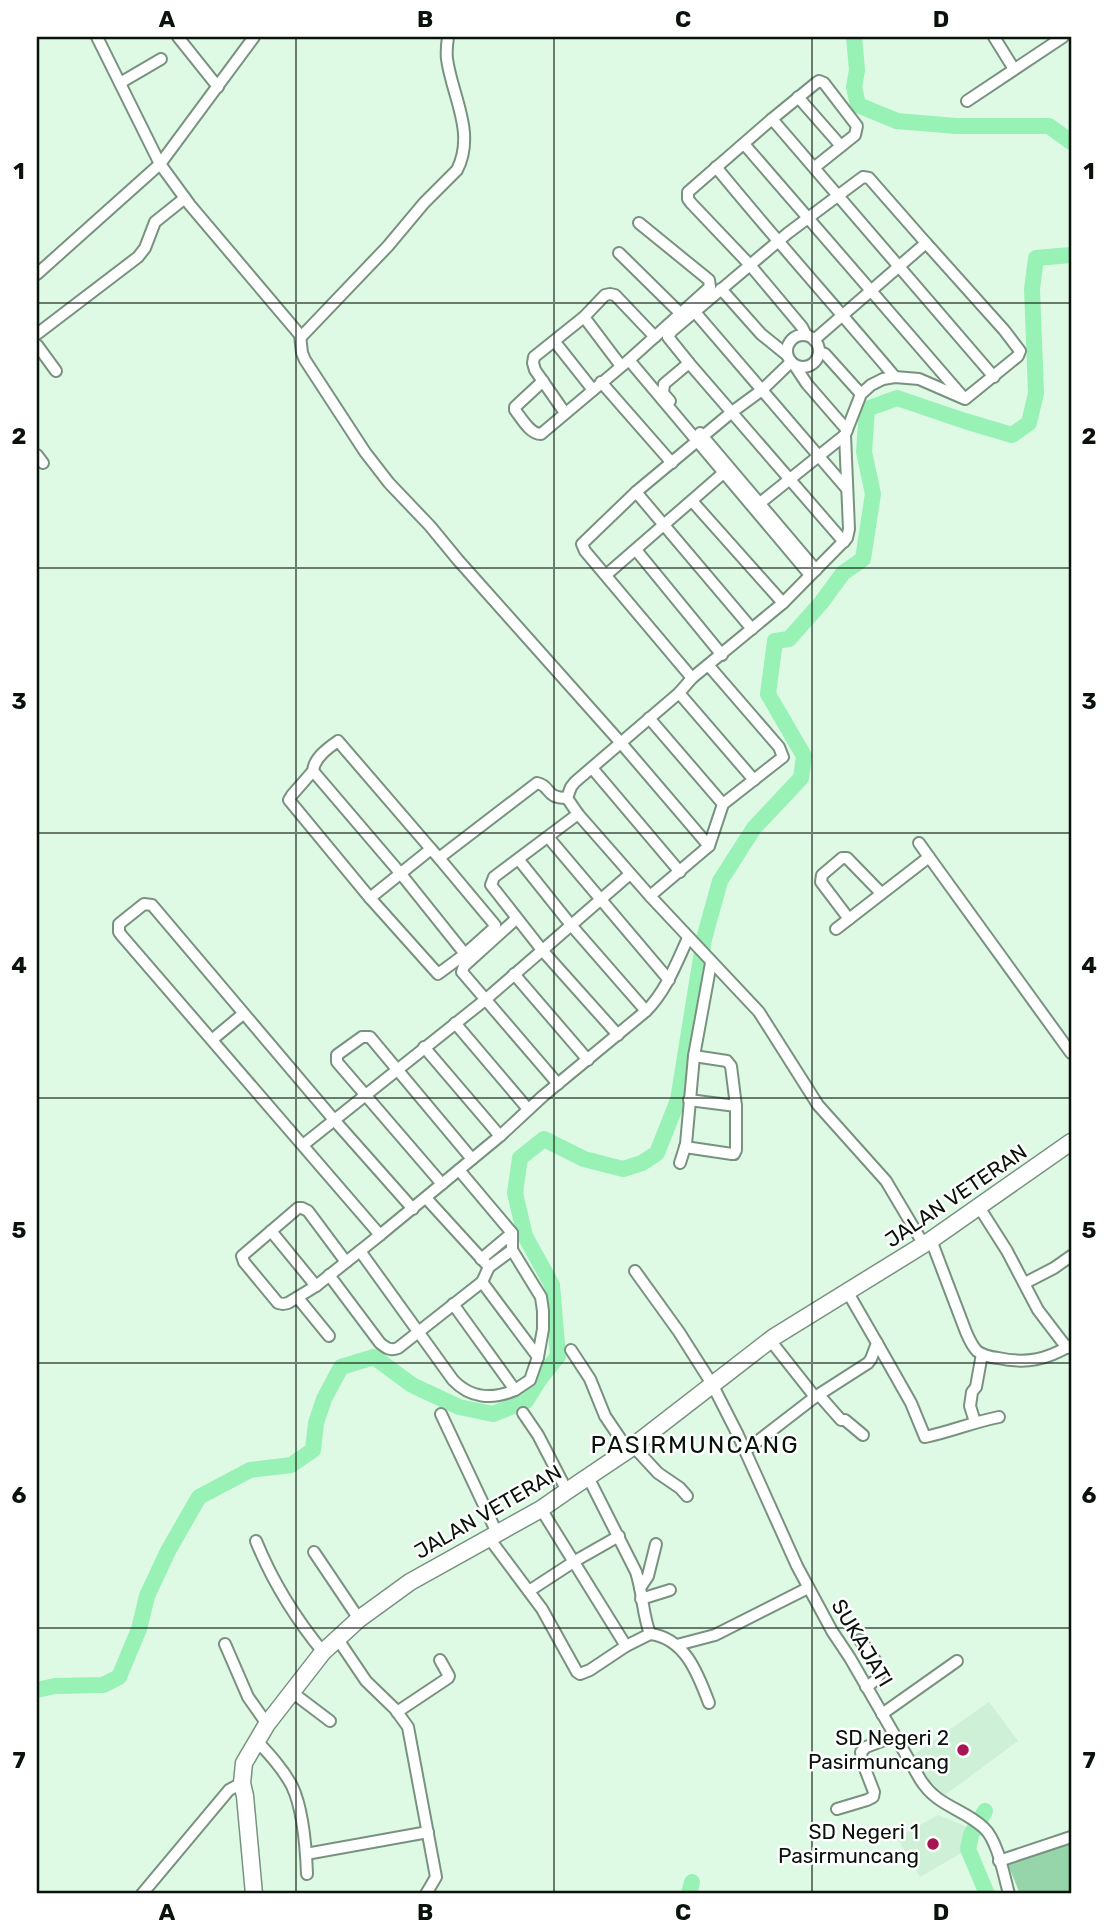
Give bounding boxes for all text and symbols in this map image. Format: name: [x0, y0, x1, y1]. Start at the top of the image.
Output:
text: A: [159, 5, 176, 33]
text: B: [417, 5, 433, 33]
text: C: [675, 5, 691, 33]
text: D: [933, 5, 949, 33]
text: 1: [13, 157, 25, 185]
text: 1: [1083, 157, 1095, 185]
text: 2: [12, 422, 26, 450]
text: 2: [1082, 422, 1096, 450]
text: 3: [11, 687, 27, 715]
text: 3: [1081, 687, 1097, 715]
text: 4: [11, 951, 27, 979]
text: 4: [1081, 951, 1097, 979]
street label: JALAN VETERAN: [880, 1139, 1032, 1252]
text: 5: [12, 1216, 27, 1244]
text: 5: [1082, 1216, 1097, 1244]
district label: PASIRMUNCANG: [591, 1431, 799, 1459]
street label: JALAN VETERAN: [410, 1459, 566, 1564]
text: 6: [12, 1481, 27, 1509]
text: 6: [1082, 1481, 1097, 1509]
street label: SUKAJATI: [827, 1594, 898, 1691]
place label: SD Negeri 2 Pasirmuncang: [808, 1725, 949, 1774]
marker: SD Negeri 2 Pasirmuncang: [955, 1742, 971, 1758]
text: 7: [12, 1746, 26, 1774]
text: 7: [1082, 1746, 1096, 1774]
place label: SD Negeri 1 Pasirmuncang: [778, 1819, 919, 1868]
marker: SD Negeri 1 Pasirmuncang: [925, 1836, 941, 1852]
text: A: [159, 1898, 176, 1926]
text: B: [417, 1898, 433, 1926]
text: C: [675, 1898, 691, 1926]
text: D: [933, 1898, 949, 1926]

